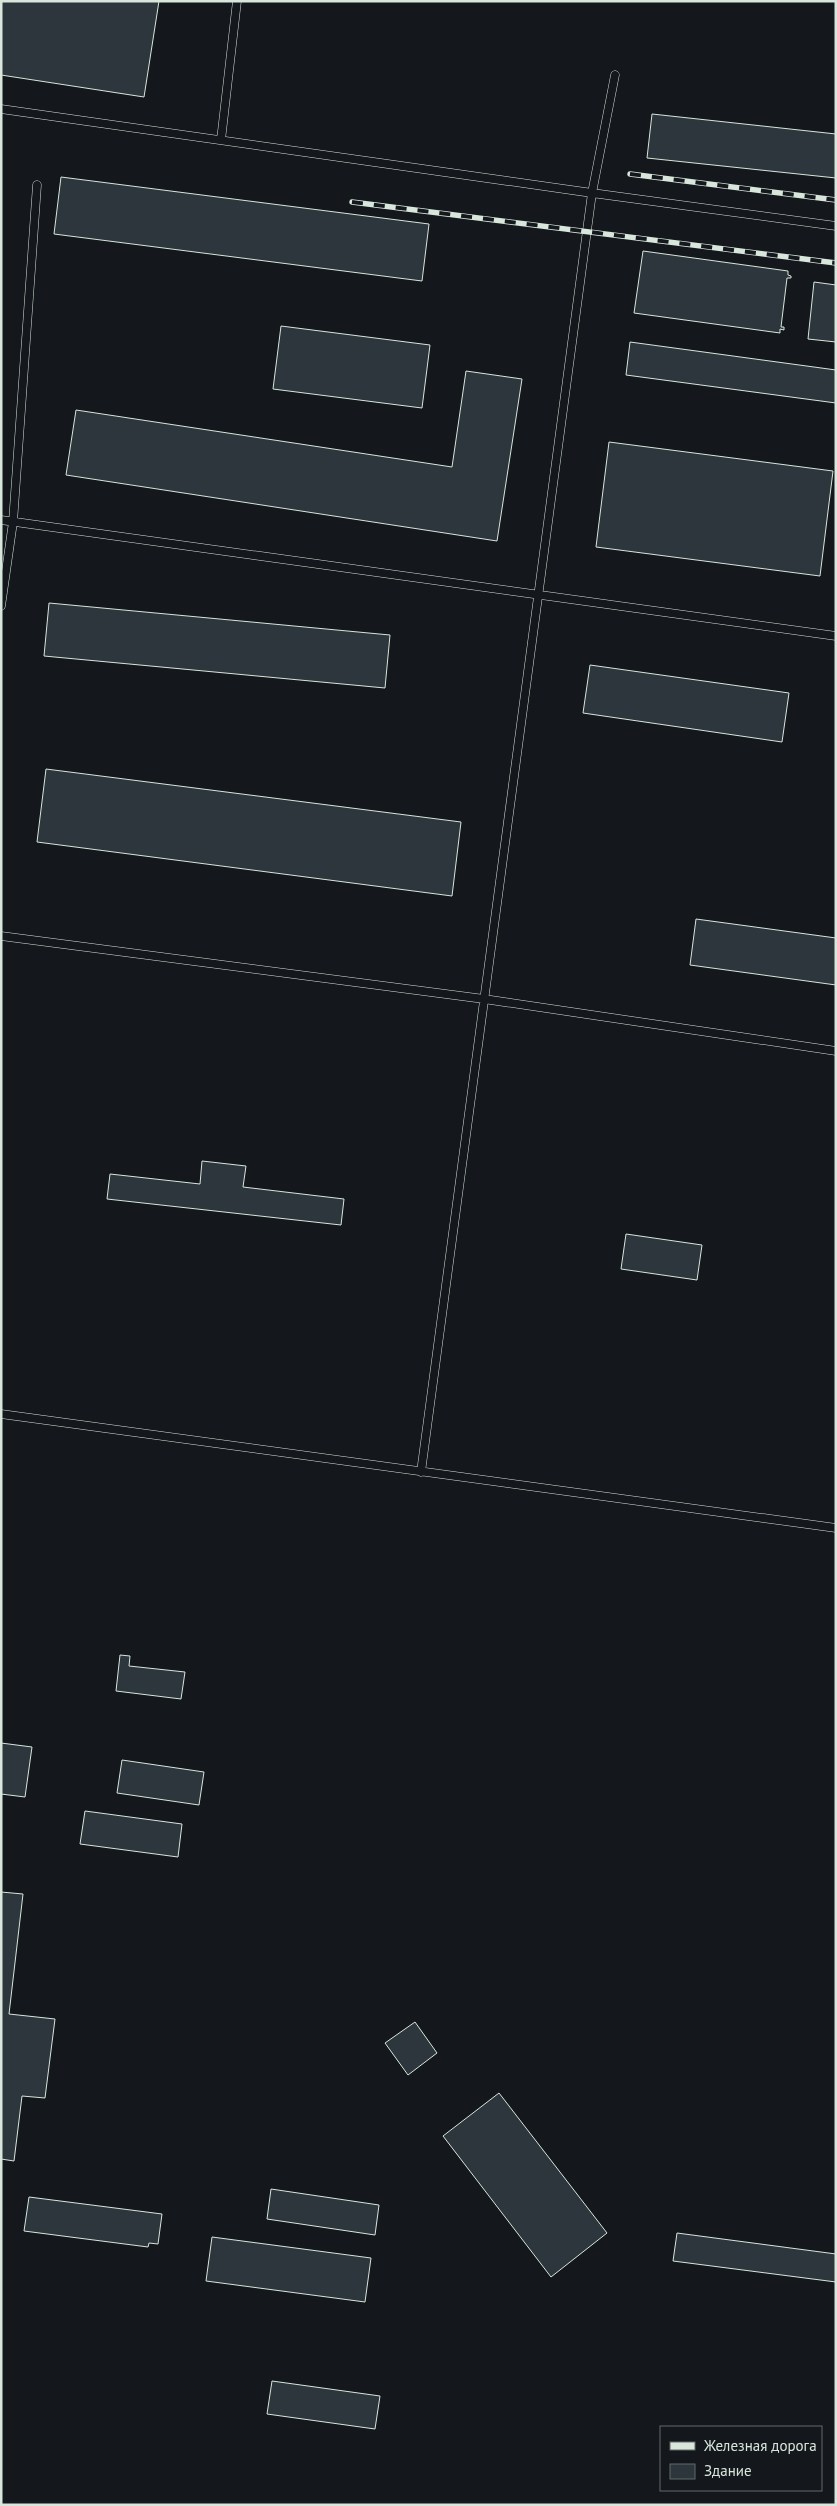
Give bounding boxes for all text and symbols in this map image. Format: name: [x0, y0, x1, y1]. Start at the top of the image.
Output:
legend: [660, 2426, 822, 2491]
text: Железная дорога: [703, 2436, 817, 2455]
text: Здание: [704, 2461, 752, 2480]

